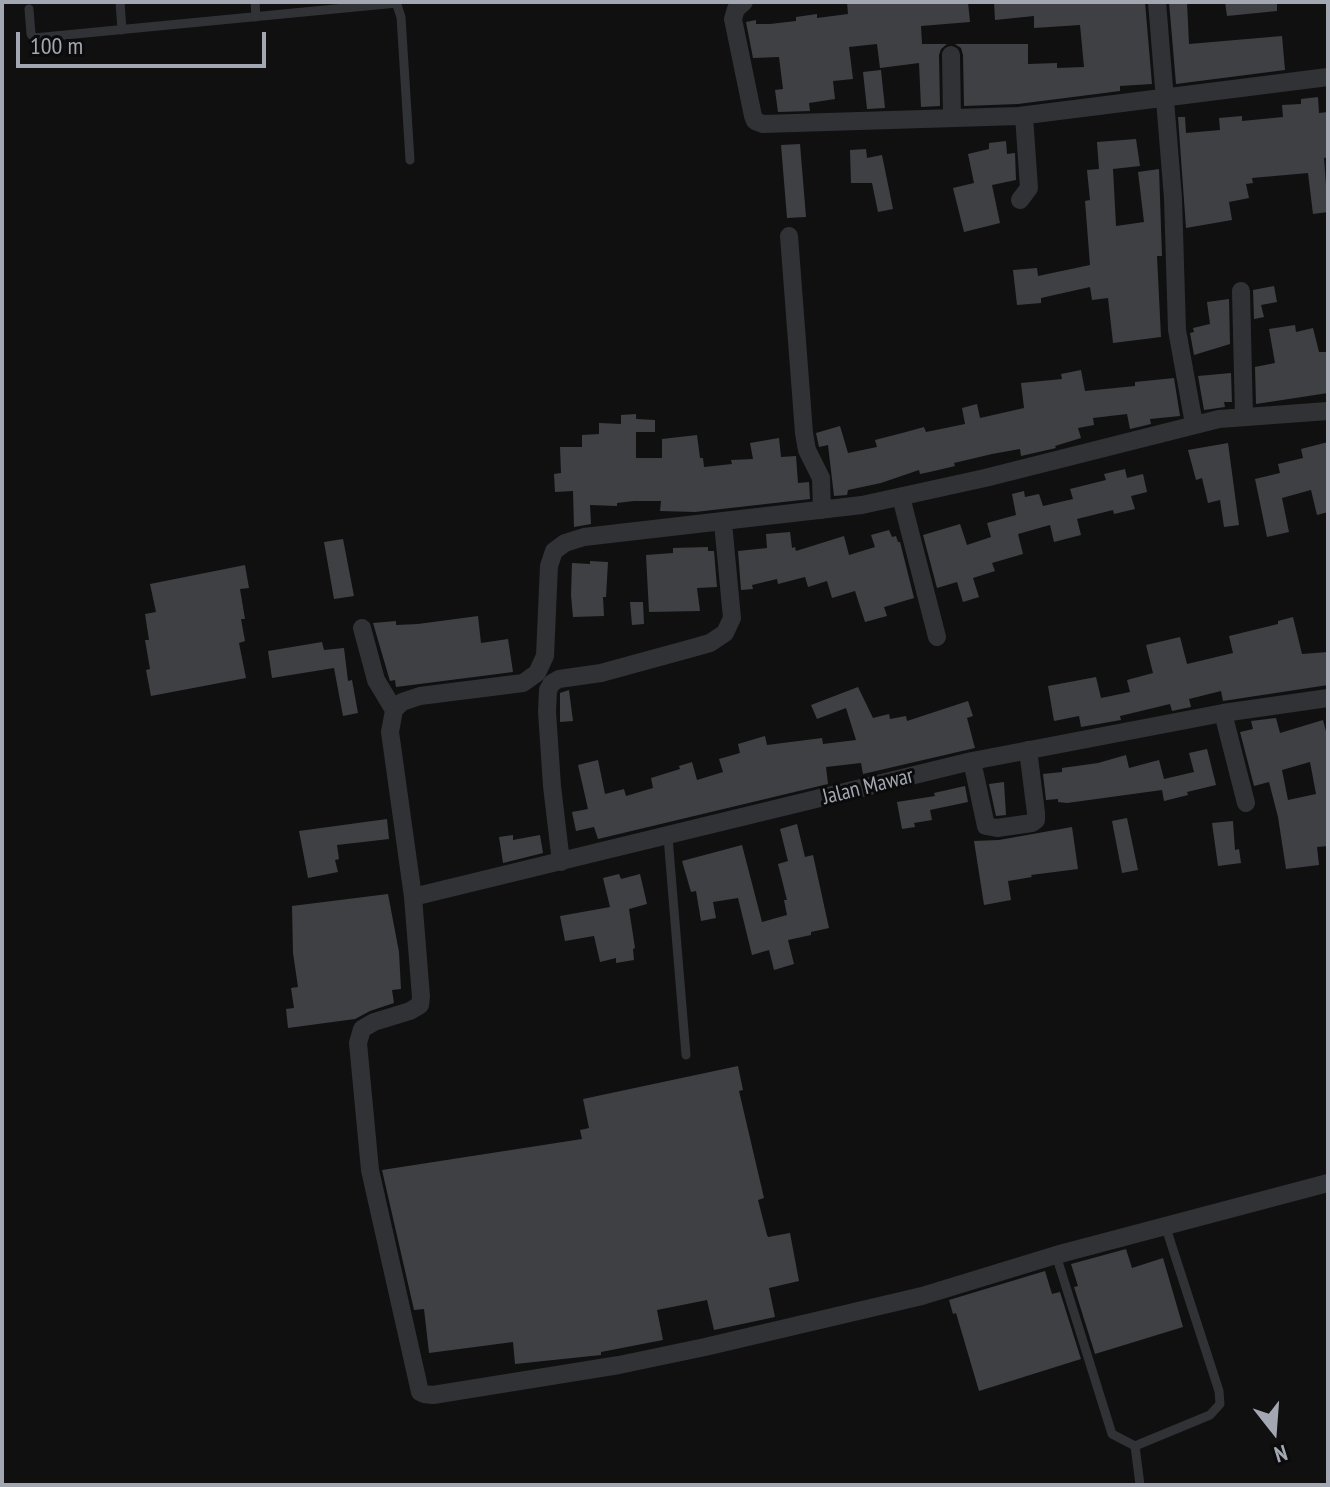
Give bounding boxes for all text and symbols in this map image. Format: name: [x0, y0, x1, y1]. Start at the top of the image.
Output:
scale bar: [20, 16, 270, 66]
text: 100 m: [30, 30, 83, 61]
street label: Jalan Mawar: [820, 763, 916, 811]
north arrow: [1234, 1391, 1314, 1471]
text: N: [1271, 1439, 1291, 1469]

